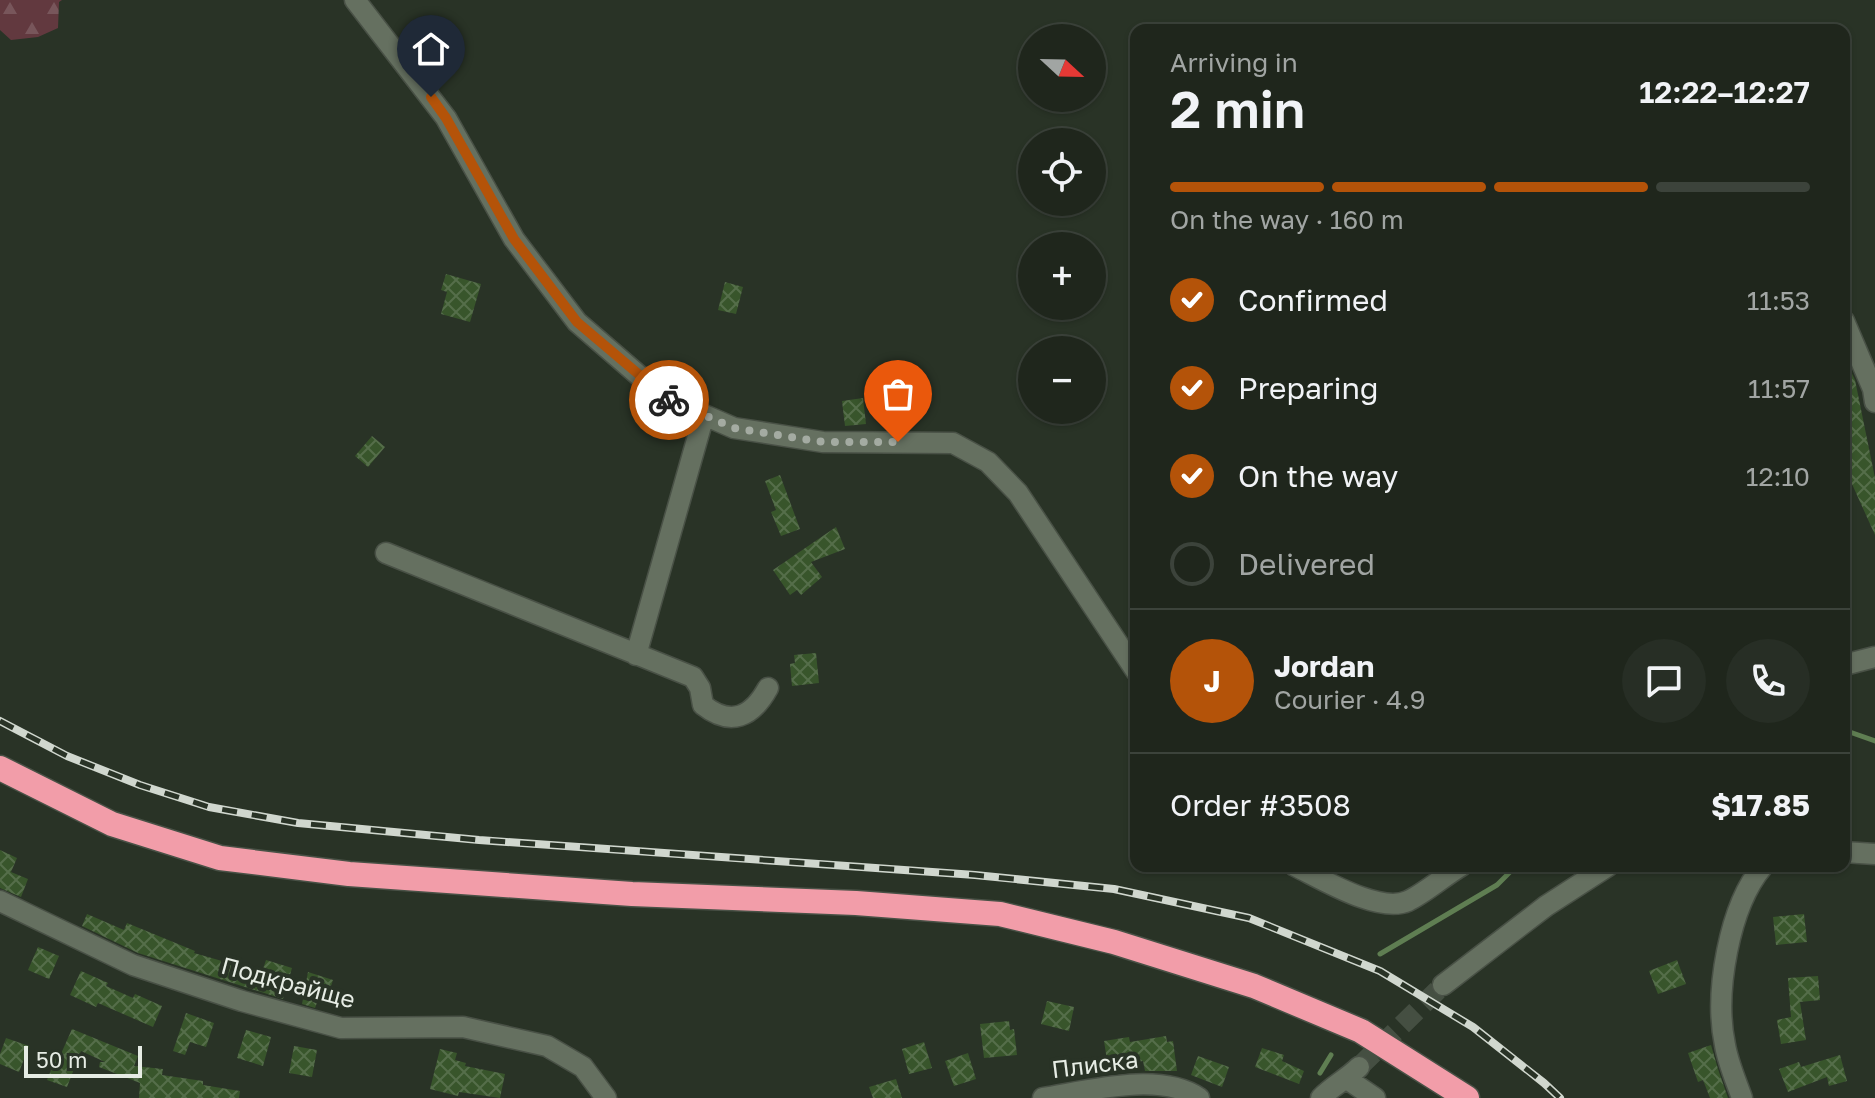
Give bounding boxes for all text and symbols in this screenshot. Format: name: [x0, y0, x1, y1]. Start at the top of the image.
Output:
pin: [397, 15, 465, 97]
north arrow: [1018, 24, 1106, 112]
map controls: [1018, 24, 1106, 424]
icon: home: [409, 27, 453, 71]
text: Arriving in: [1170, 47, 1298, 78]
text: 12:22–12:27: [1639, 74, 1810, 110]
text: 2 min: [1170, 77, 1305, 139]
button: locate: [1018, 128, 1106, 216]
text: On the way · 160 m: [1170, 204, 1404, 235]
button: +: [1018, 232, 1106, 320]
icon: check: [1170, 278, 1214, 322]
text: Confirmed: [1238, 282, 1388, 318]
text: 11:53: [1747, 285, 1810, 316]
button: −: [1018, 336, 1106, 424]
courier: [629, 360, 709, 440]
pin: [864, 360, 932, 442]
icon: check: [1170, 366, 1214, 410]
text: Preparing: [1238, 370, 1379, 406]
icon: bag: [876, 372, 920, 416]
text: 11:57: [1748, 373, 1810, 404]
icon: bike: [647, 378, 691, 422]
icon: check: [1170, 454, 1214, 498]
text: On the way: [1238, 458, 1398, 494]
text: 12:10: [1746, 461, 1810, 492]
text: Delivered: [1238, 546, 1375, 582]
button: chat: [1622, 639, 1706, 723]
button: phone: [1726, 639, 1810, 723]
text: Jordan: [1274, 648, 1374, 684]
text: J: [1203, 663, 1221, 699]
text: Courier · 4.9: [1274, 684, 1426, 715]
text: Order #3508: [1170, 787, 1351, 823]
text: $17.85: [1711, 787, 1810, 823]
street label: Подкрайще: [218, 950, 359, 1013]
scale bar: [24, 1042, 142, 1078]
street label: Плиска: [1050, 1044, 1140, 1083]
text: 50 m: [36, 1046, 87, 1073]

